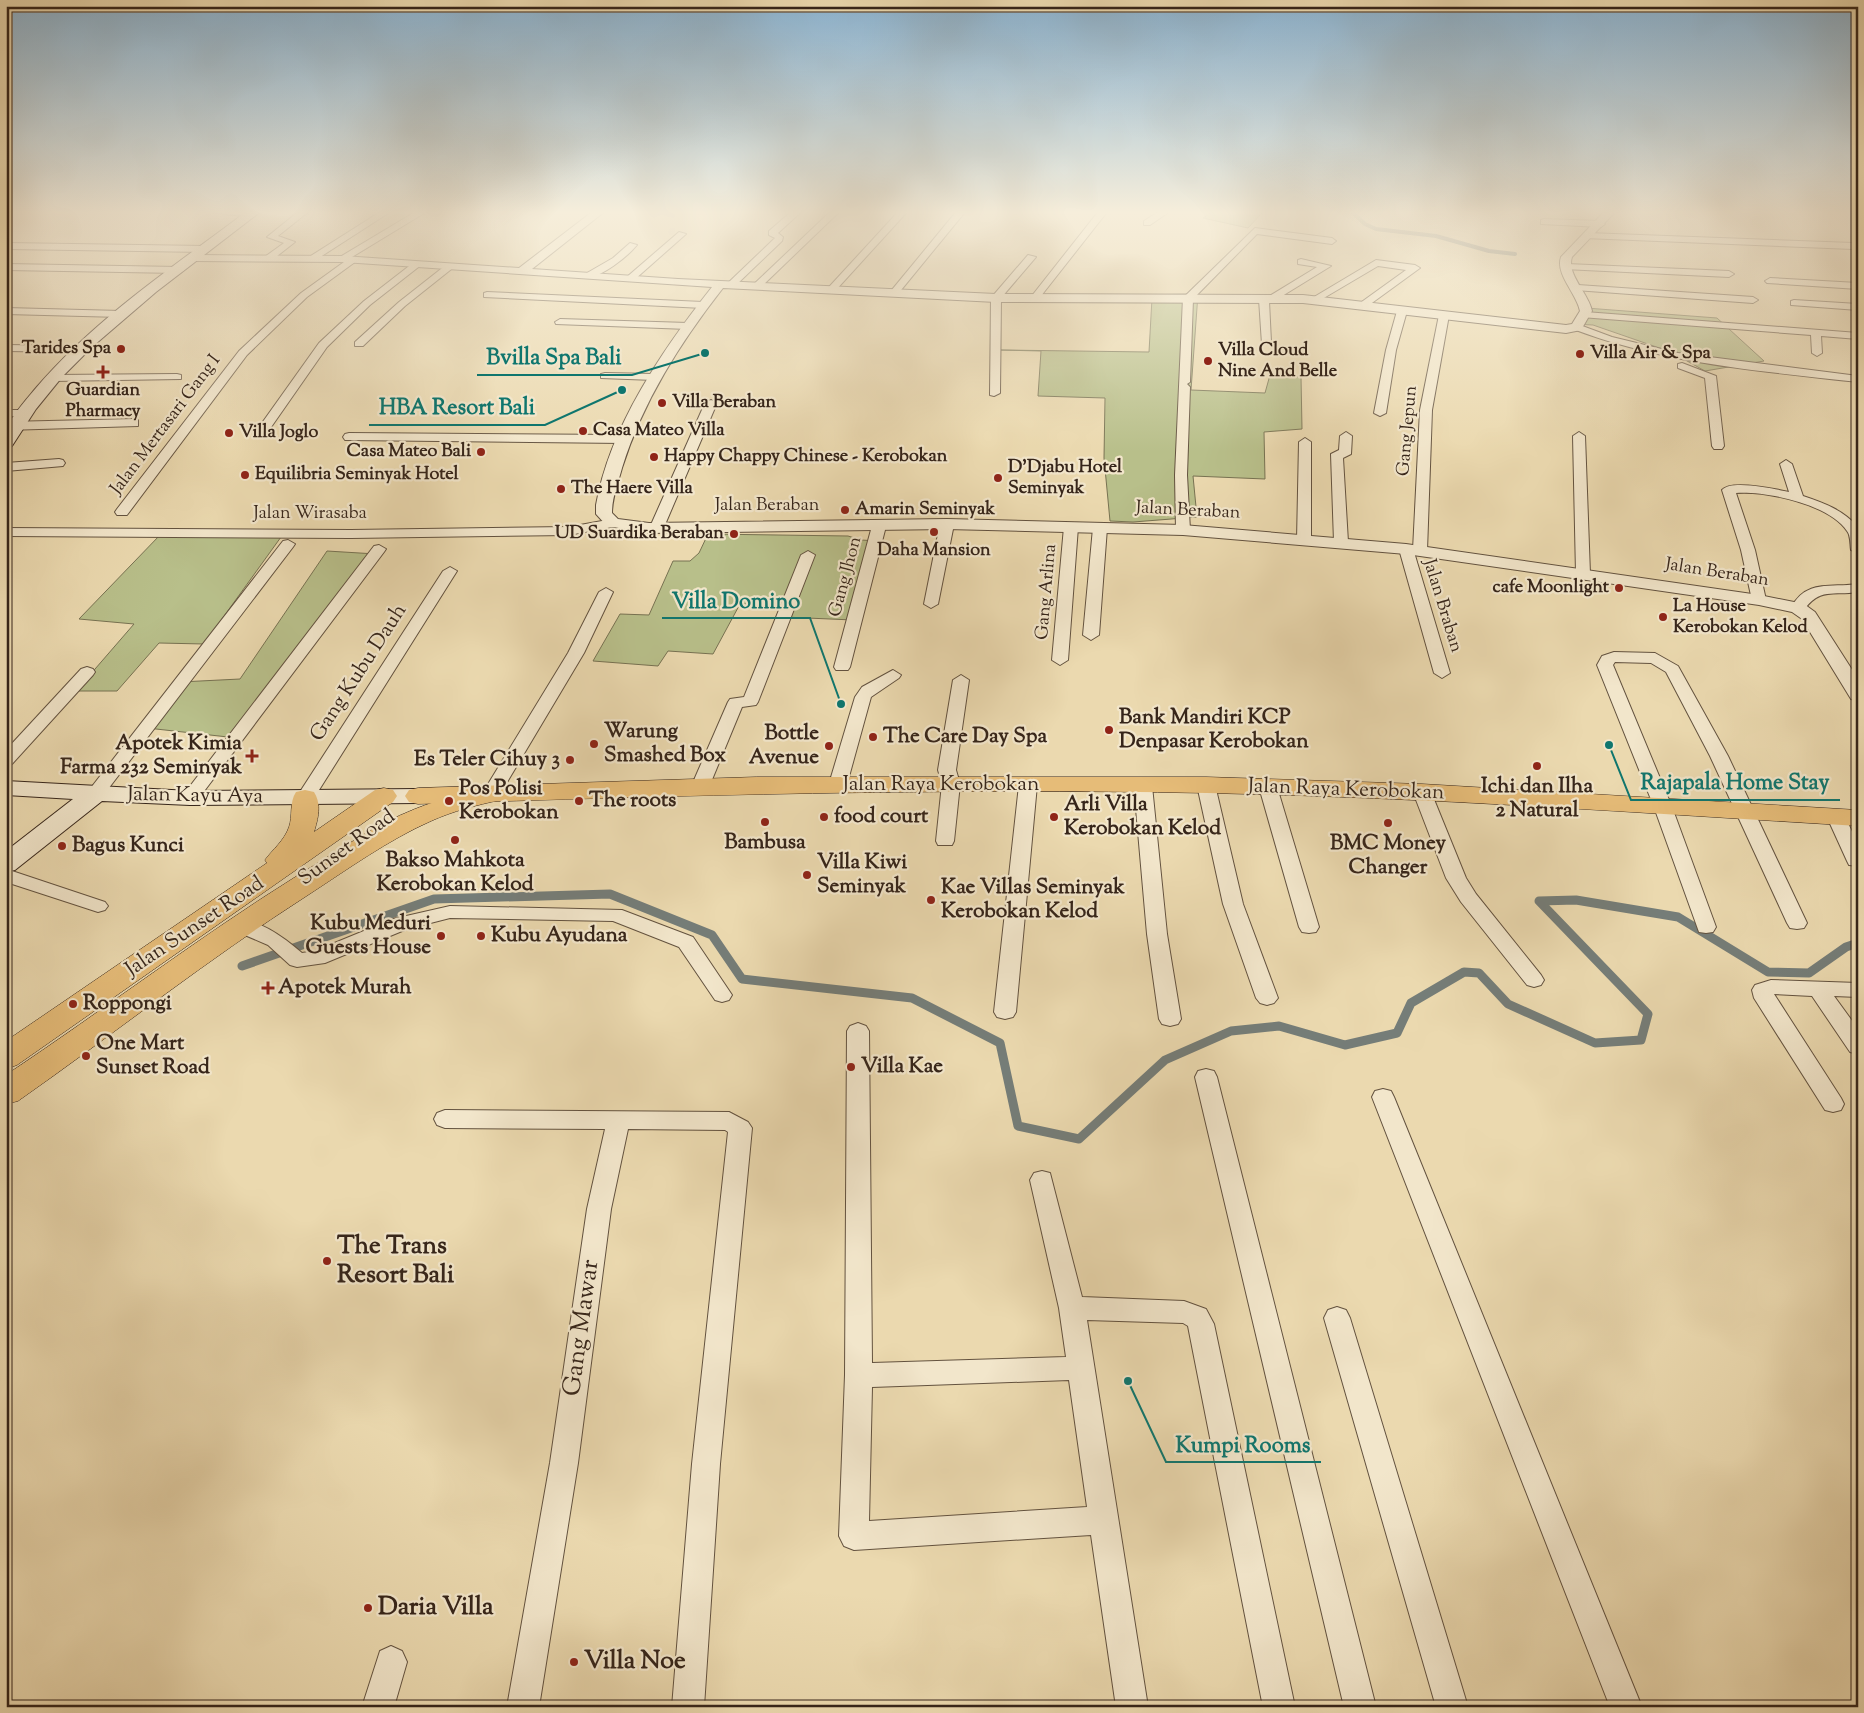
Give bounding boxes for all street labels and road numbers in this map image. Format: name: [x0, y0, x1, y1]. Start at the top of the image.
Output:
street label: Jalan Mertasari Gang I: [104, 349, 228, 502]
street label: Gang Jepun: [1391, 384, 1425, 477]
street label: Jalan Beraban: [714, 493, 820, 519]
street label: Jalan Beraban: [1134, 495, 1241, 527]
street label: Jalan Wirasaba: [252, 501, 367, 527]
street label: Gang Jhon: [823, 534, 869, 620]
street label: Gang Arlina: [1030, 543, 1064, 641]
street label: Jalan Beraban: [1662, 552, 1771, 594]
street label: Jalan Braban: [1415, 555, 1469, 656]
street label: Gang Kubu Dauh: [303, 598, 415, 748]
street label: Jalan Raya Kerobokan: [842, 770, 1039, 800]
street label: Jalan Raya Kerobokan: [1246, 772, 1445, 808]
street label: Jalan Kayu Aya: [126, 780, 264, 812]
street label: Sunset Road: [292, 802, 402, 894]
street label: Jalan Sunset Road: [119, 869, 271, 985]
street label: Gang Mawar: [555, 1257, 609, 1399]

